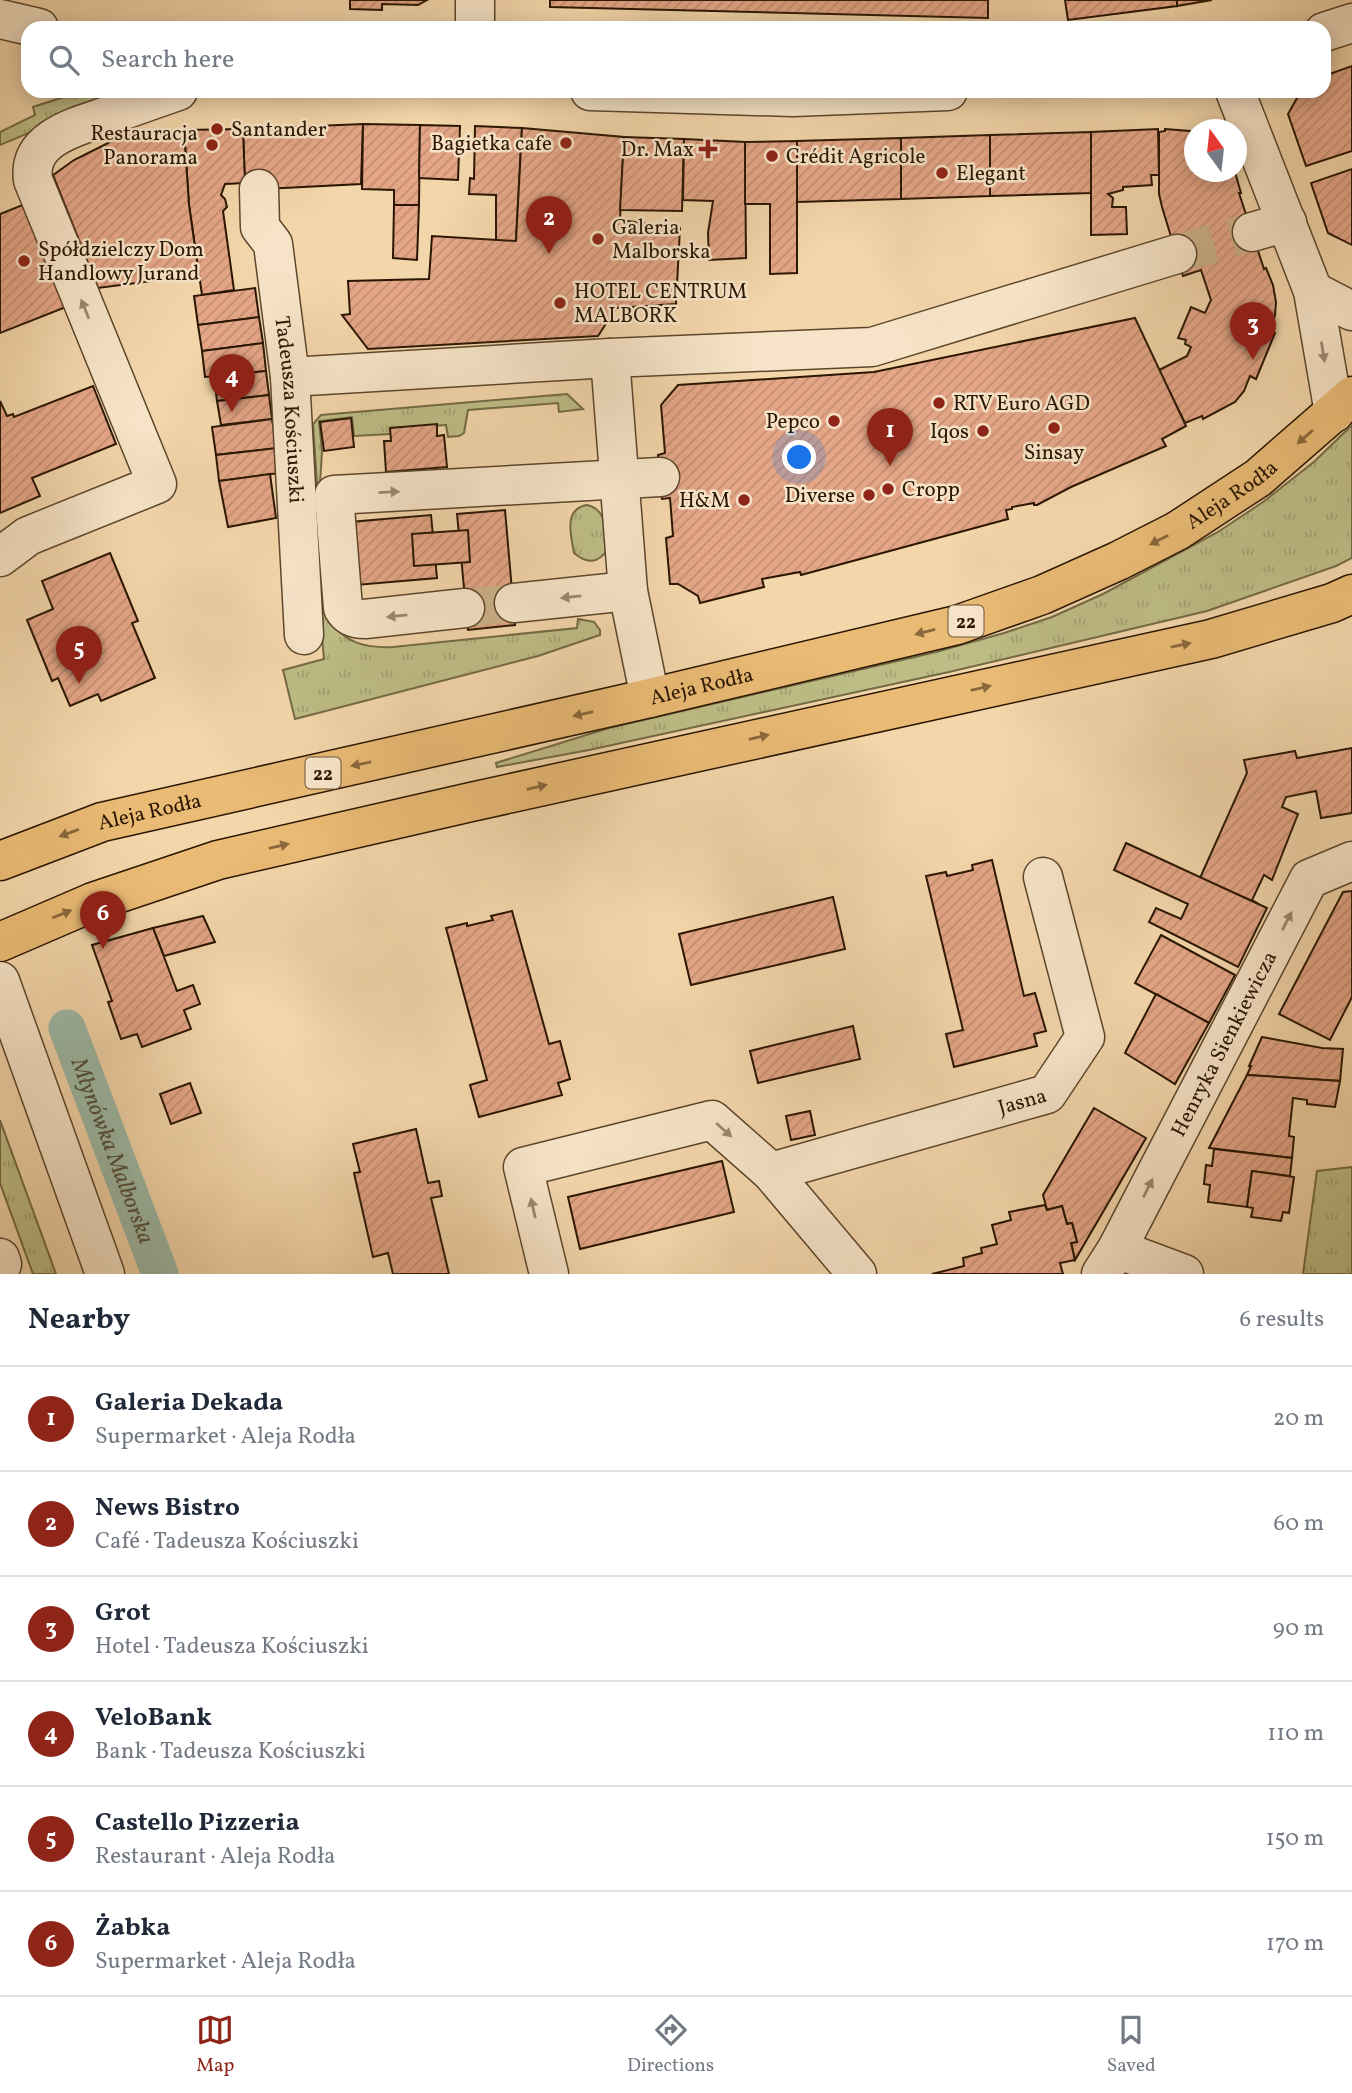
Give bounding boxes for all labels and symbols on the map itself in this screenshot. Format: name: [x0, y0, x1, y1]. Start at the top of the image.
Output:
place label: Santander: [231, 116, 327, 145]
north arrow: [1184, 119, 1247, 182]
place label: Restauracja Panorama: [90, 120, 198, 173]
marker: Santander: [209, 121, 225, 137]
place label: Bagietka cafe: [431, 130, 552, 159]
marker: Bagietka cafe: [558, 135, 574, 151]
place label: Dr. Max: [621, 136, 694, 165]
marker: Restauracja Panorama: [204, 137, 220, 153]
marker: Dr. Max: [700, 141, 716, 157]
place label: Crédit Agricole: [786, 143, 925, 172]
marker: Crédit Agricole: [764, 148, 780, 164]
place label: Elegant: [956, 160, 1026, 189]
marker: Elegant: [934, 165, 950, 181]
pin: 2: [526, 196, 572, 254]
place label: Galeria Malborska: [612, 214, 711, 267]
marker: Galeria Malborska: [590, 231, 606, 247]
place label: Spółdzielczy Dom Handlowy Jurand: [38, 236, 204, 289]
marker: Spółdzielczy Dom Handlowy Jurand: [16, 253, 32, 269]
place label: HOTEL CENTRUM MALBORK: [574, 278, 747, 331]
marker: HOTEL CENTRUM MALBORK: [552, 295, 568, 311]
one-way arrow: [80, 298, 91, 319]
pin: 3: [1230, 302, 1276, 360]
street label: Tadeusza Kościuszki: [266, 314, 310, 504]
one-way arrow: [1318, 341, 1329, 363]
pin: 4: [209, 354, 255, 412]
place label: RTV Euro AGD: [953, 390, 1090, 419]
marker: RTV Euro AGD: [931, 395, 947, 411]
place label: Pepco: [766, 408, 820, 437]
pin: 1: [867, 408, 913, 466]
marker: Pepco: [826, 413, 842, 429]
place label: Iqos: [930, 418, 969, 447]
marker: Sinsay: [1046, 420, 1062, 436]
marker: Iqos: [975, 423, 991, 439]
one-way arrow: [1296, 429, 1314, 445]
place label: Sinsay: [1024, 439, 1085, 468]
your location: [782, 440, 816, 474]
street label: Aleja Rodła: [1181, 454, 1285, 537]
place label: Cropp: [902, 476, 960, 505]
marker: Cropp: [880, 481, 896, 497]
place label: Diverse: [785, 482, 855, 511]
one-way arrow: [378, 486, 400, 497]
place label: H&M: [679, 487, 730, 516]
marker: Diverse: [861, 487, 877, 503]
marker: H&M: [736, 492, 752, 508]
one-way arrow: [1149, 535, 1169, 546]
one-way arrow: [560, 592, 582, 603]
road number: 22: [948, 606, 984, 636]
one-way arrow: [386, 611, 408, 622]
pin: 5: [56, 626, 102, 684]
one-way arrow: [914, 627, 936, 638]
one-way arrow: [1170, 640, 1192, 651]
street label: Aleja Rodła: [647, 661, 756, 714]
one-way arrow: [970, 682, 992, 693]
one-way arrow: [572, 708, 594, 719]
one-way arrow: [748, 732, 770, 743]
road number: 22: [306, 758, 340, 788]
one-way arrow: [350, 759, 372, 770]
one-way arrow: [526, 781, 548, 792]
street label: Aleja Rodła: [95, 787, 205, 838]
one-way arrow: [58, 828, 79, 839]
one-way arrow: [268, 840, 290, 851]
pin: 6: [80, 891, 126, 949]
one-way arrow: [52, 908, 73, 919]
one-way arrow: [1281, 911, 1293, 931]
street label: Henryka Sienkiewicza: [1165, 946, 1285, 1142]
water label: Młynówka Malborska: [61, 1053, 161, 1249]
street label: Jasna: [995, 1082, 1050, 1123]
one-way arrow: [715, 1122, 732, 1137]
one-way arrow: [1143, 1178, 1154, 1198]
one-way arrow: [527, 1197, 538, 1219]

